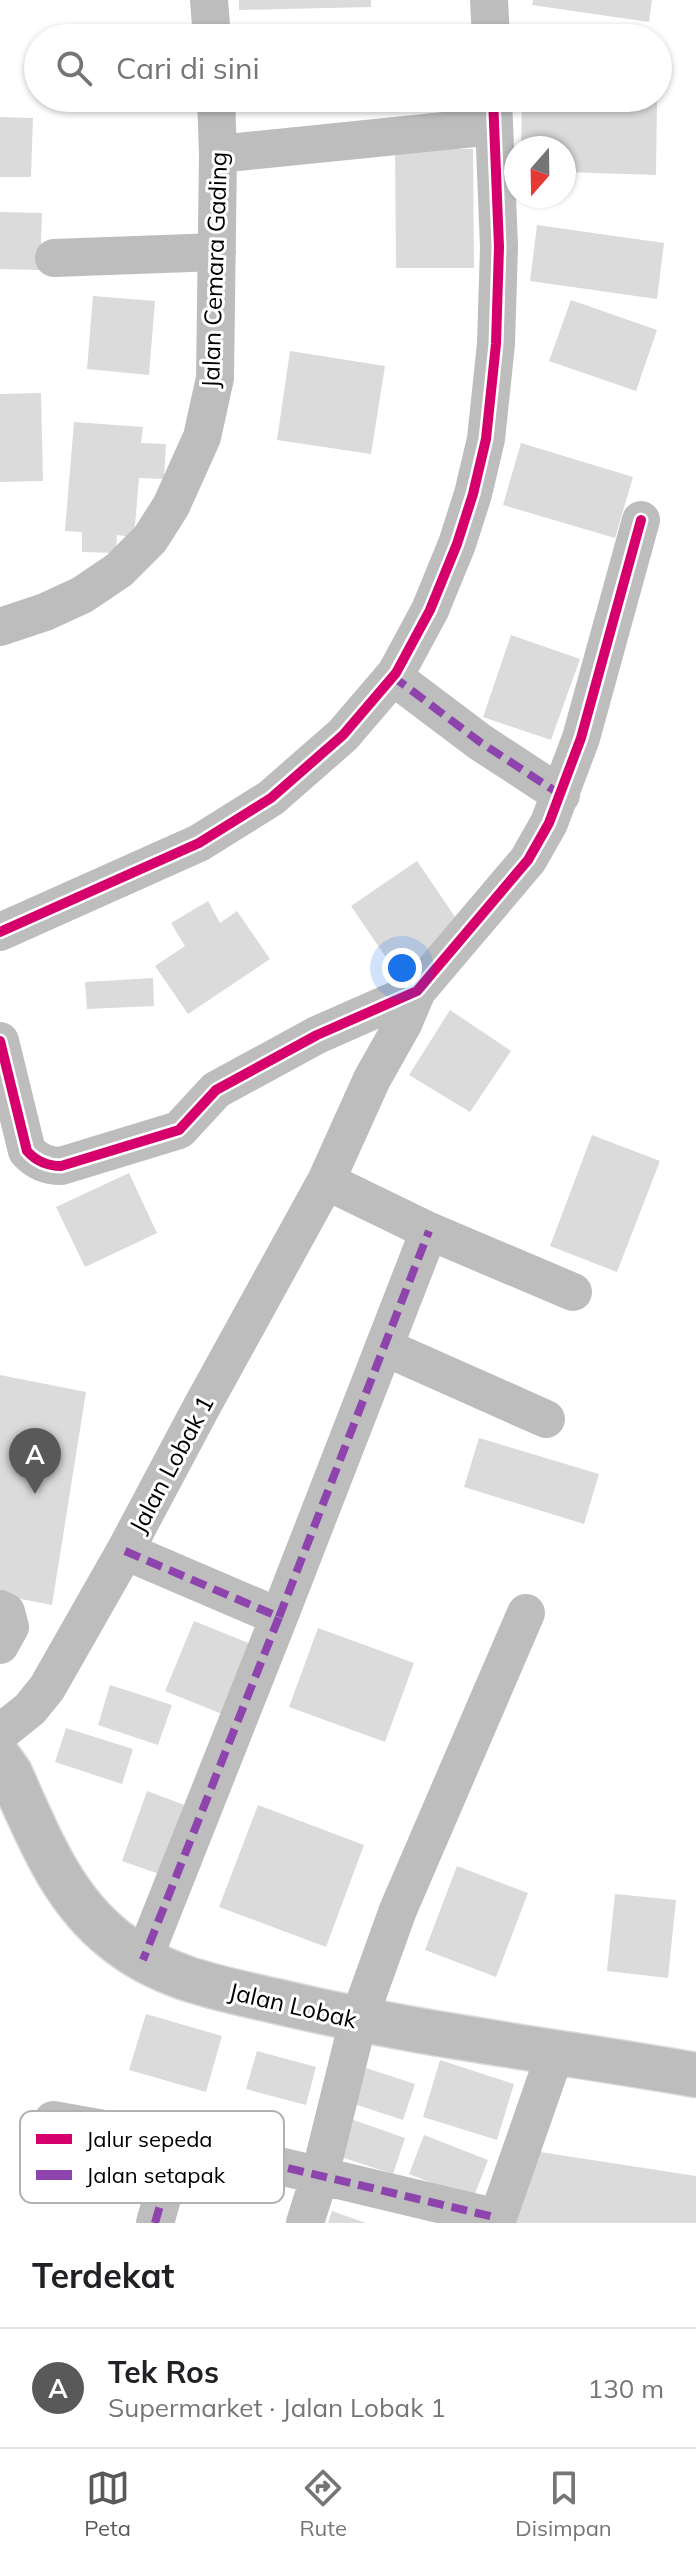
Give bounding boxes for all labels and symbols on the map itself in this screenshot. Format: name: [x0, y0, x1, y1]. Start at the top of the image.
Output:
north arrow: [504, 136, 576, 208]
street label: Jalan Cemara Gading: [195, 151, 233, 389]
your location: [382, 948, 422, 988]
street label: Jalan Lobak 1: [122, 1390, 220, 1538]
pin: A: [9, 1428, 61, 1494]
street label: Jalan Lobak: [226, 1976, 361, 2034]
legend: [20, 2111, 284, 2203]
text: Jalur sepeda: [86, 2125, 213, 2153]
text: Jalan setapak: [86, 2161, 226, 2189]

